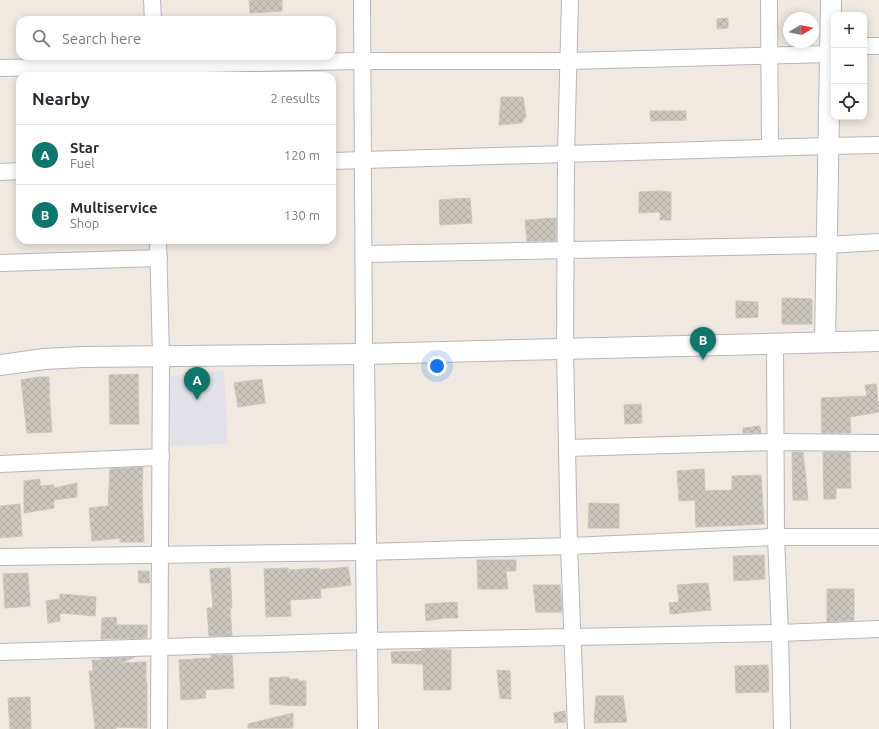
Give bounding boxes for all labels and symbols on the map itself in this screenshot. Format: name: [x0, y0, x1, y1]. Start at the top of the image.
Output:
north arrow: [783, 12, 819, 48]
pin: B: [690, 327, 716, 360]
your location: [427, 356, 447, 376]
pin: A: [184, 367, 210, 400]

